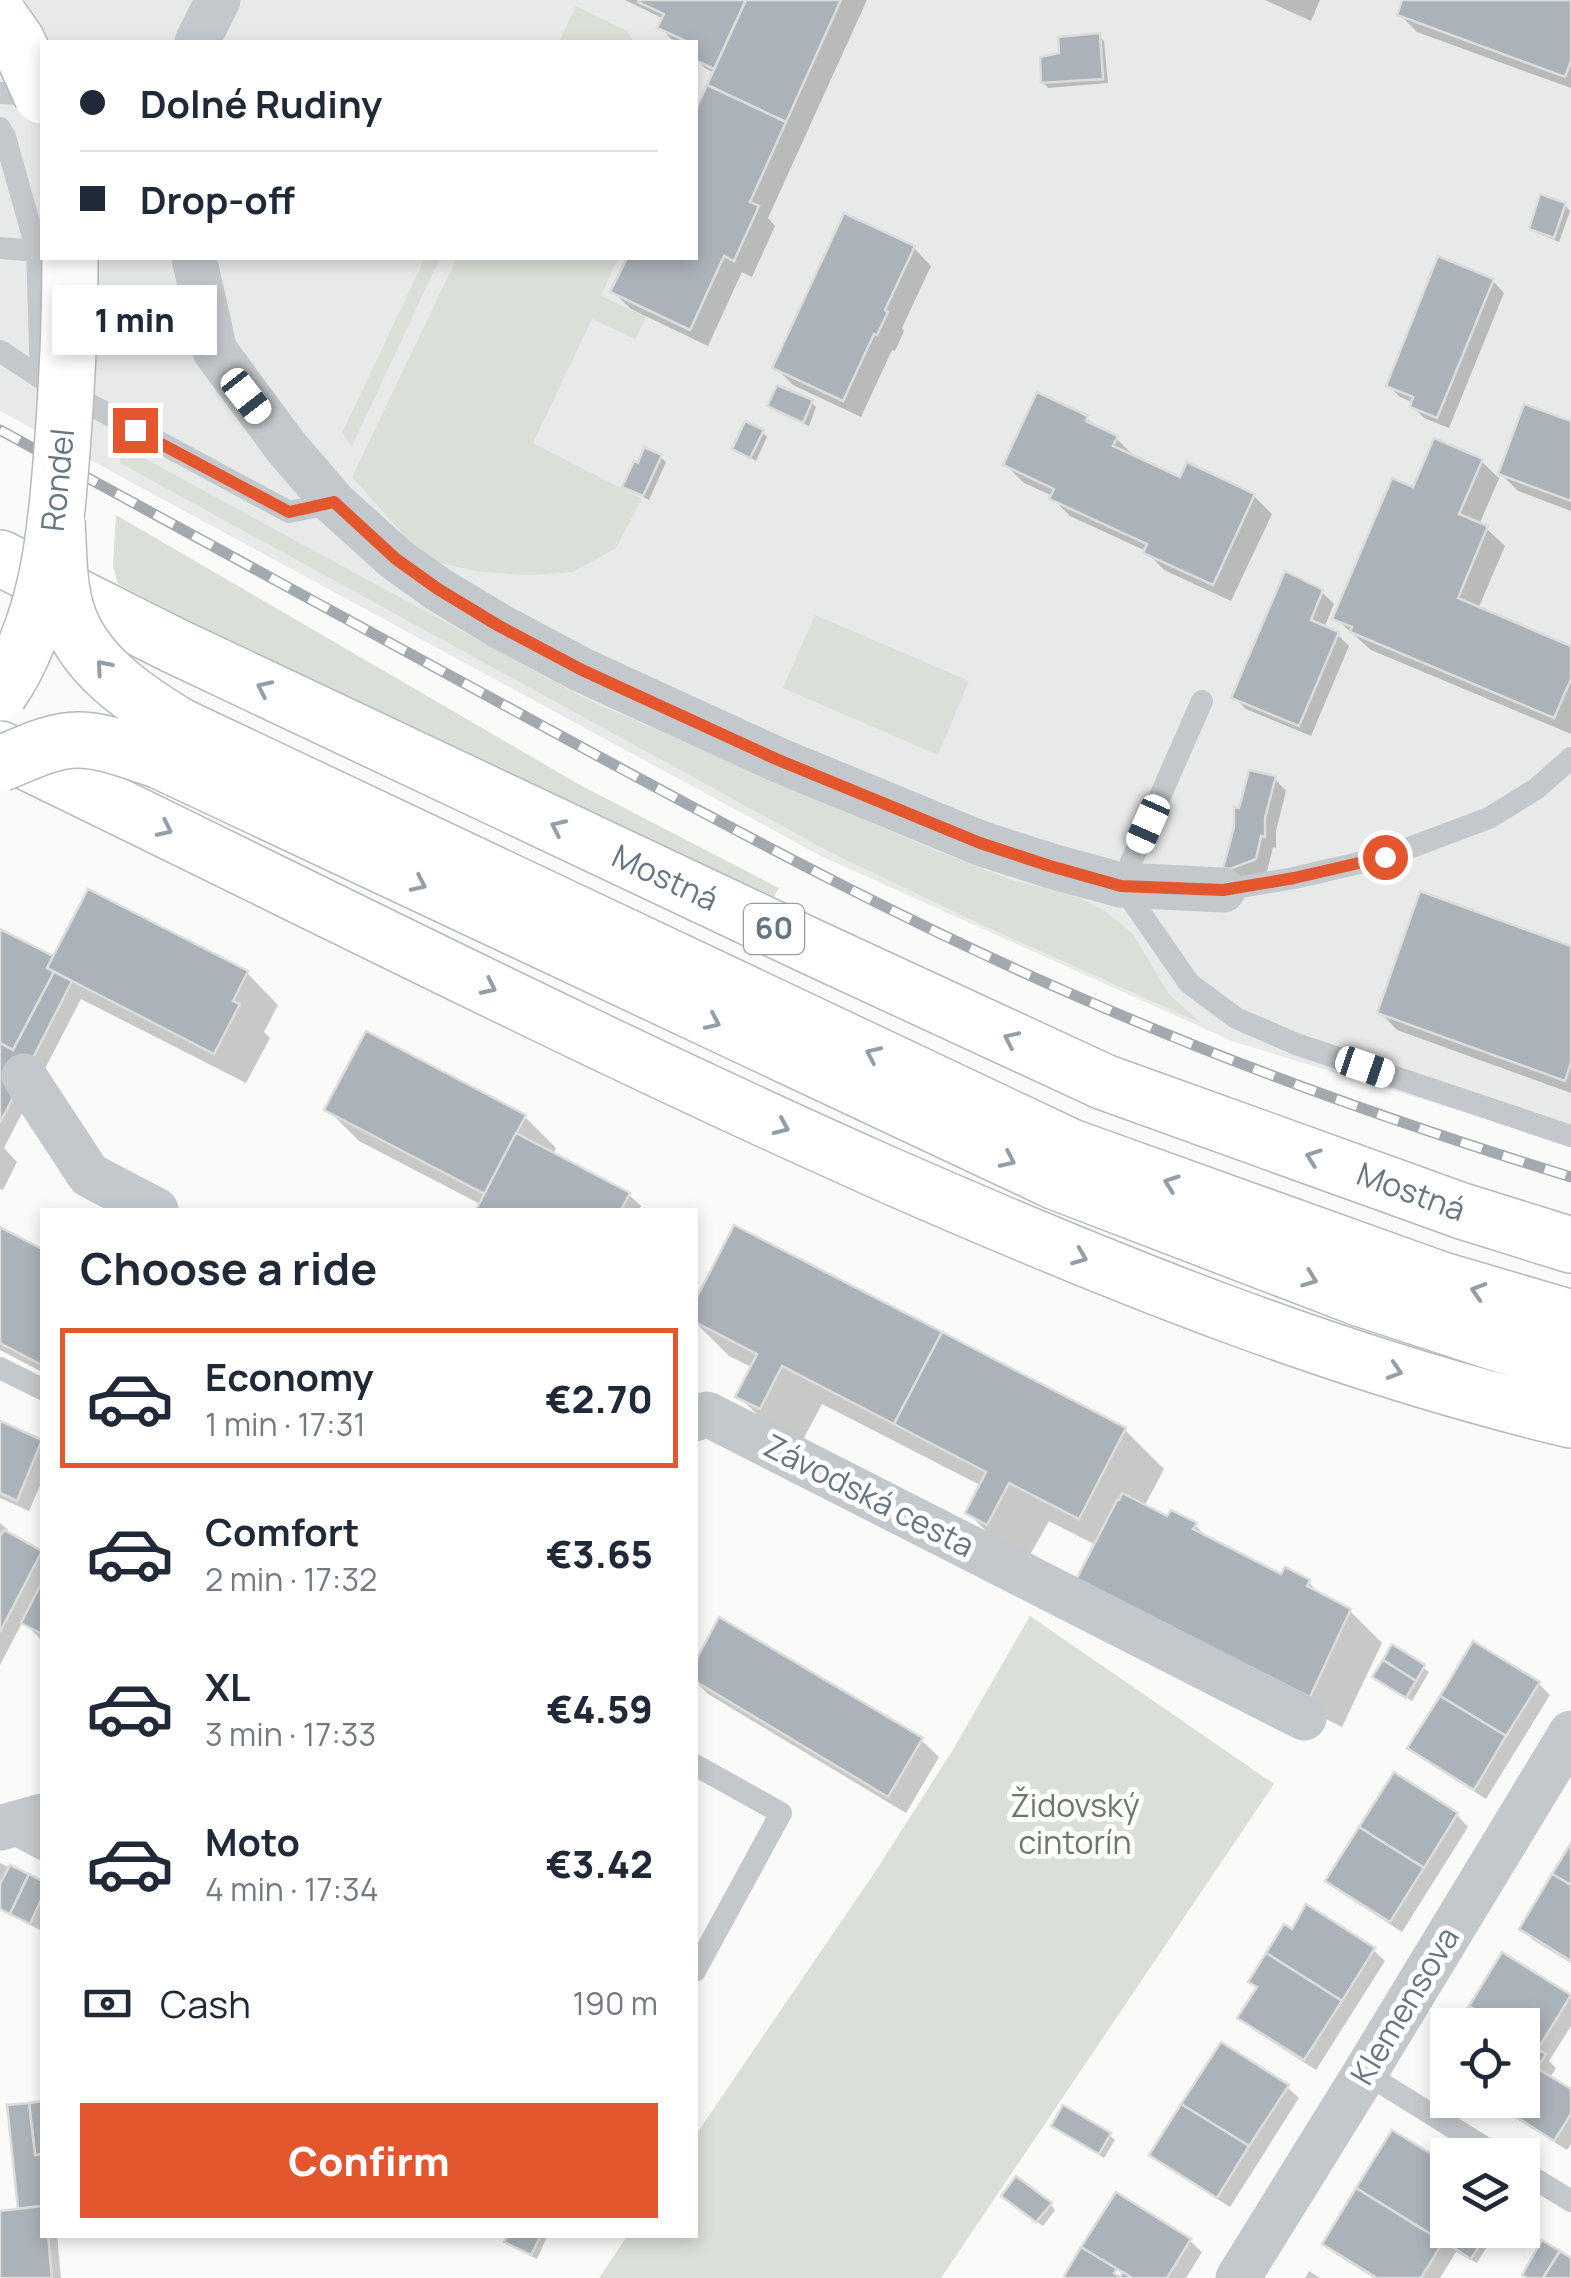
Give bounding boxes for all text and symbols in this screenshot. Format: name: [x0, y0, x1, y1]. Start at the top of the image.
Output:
text: Dolné Rudiny: [140, 77, 382, 129]
text: Drop-off: [140, 173, 295, 225]
callout: 1 min: [52, 285, 218, 355]
text: 1 min: [94, 298, 175, 342]
car: [216, 363, 276, 429]
route end: [113, 408, 158, 453]
street label: Rondel: [30, 426, 84, 533]
one-way arrow: [96, 660, 114, 679]
one-way arrow: [256, 681, 274, 701]
car: [1122, 790, 1174, 858]
one-way arrow: [155, 817, 173, 837]
one-way arrow: [550, 820, 568, 840]
street label: Mostná: [605, 833, 726, 921]
route start: [1363, 835, 1408, 880]
one-way arrow: [409, 872, 427, 892]
road number: 60: [744, 904, 804, 954]
one-way arrow: [479, 974, 497, 994]
one-way arrow: [703, 1009, 721, 1029]
one-way arrow: [1003, 1031, 1021, 1051]
car: [1332, 1043, 1398, 1091]
one-way arrow: [865, 1047, 883, 1067]
one-way arrow: [772, 1115, 790, 1135]
one-way arrow: [997, 1147, 1015, 1167]
one-way arrow: [1306, 1148, 1323, 1169]
street label: Mostná: [1351, 1151, 1472, 1231]
one-way arrow: [1163, 1174, 1180, 1195]
text: Choose a ride: [80, 1237, 377, 1299]
one-way arrow: [1070, 1246, 1088, 1266]
one-way arrow: [1300, 1267, 1317, 1288]
one-way arrow: [1470, 1282, 1487, 1303]
text: Economy: [205, 1350, 374, 1402]
icon: car: [85, 1353, 175, 1443]
one-way arrow: [1385, 1359, 1402, 1380]
text: €2.70: [545, 1372, 653, 1424]
text: 1 min · 17:31: [205, 1402, 366, 1446]
street label: Závodská cesta: [757, 1423, 982, 1567]
text: Comfort: [205, 1505, 359, 1557]
icon: car: [85, 1508, 175, 1598]
text: €3.65: [546, 1527, 653, 1579]
text: 2 min · 17:32: [205, 1557, 377, 1601]
text: XL: [205, 1660, 250, 1712]
icon: car: [85, 1663, 175, 1753]
text: €4.59: [547, 1682, 653, 1734]
text: 3 min · 17:33: [205, 1712, 376, 1756]
park label: Židovský cintorín: [1010, 1783, 1140, 1864]
text: Moto: [205, 1815, 300, 1867]
icon: car: [85, 1818, 175, 1908]
text: €3.42: [546, 1837, 653, 1889]
text: 4 min · 17:34: [205, 1867, 379, 1911]
street label: Klemensova: [1340, 1918, 1469, 2093]
icon: cash: [80, 1976, 135, 2031]
text: Cash: [160, 1977, 251, 2029]
text: 190 m: [573, 1981, 658, 2025]
map controls: [1430, 2008, 1540, 2248]
button: locate: [1430, 2008, 1540, 2118]
button: Confirm: [80, 2103, 658, 2218]
button: layers: [1430, 2138, 1540, 2248]

